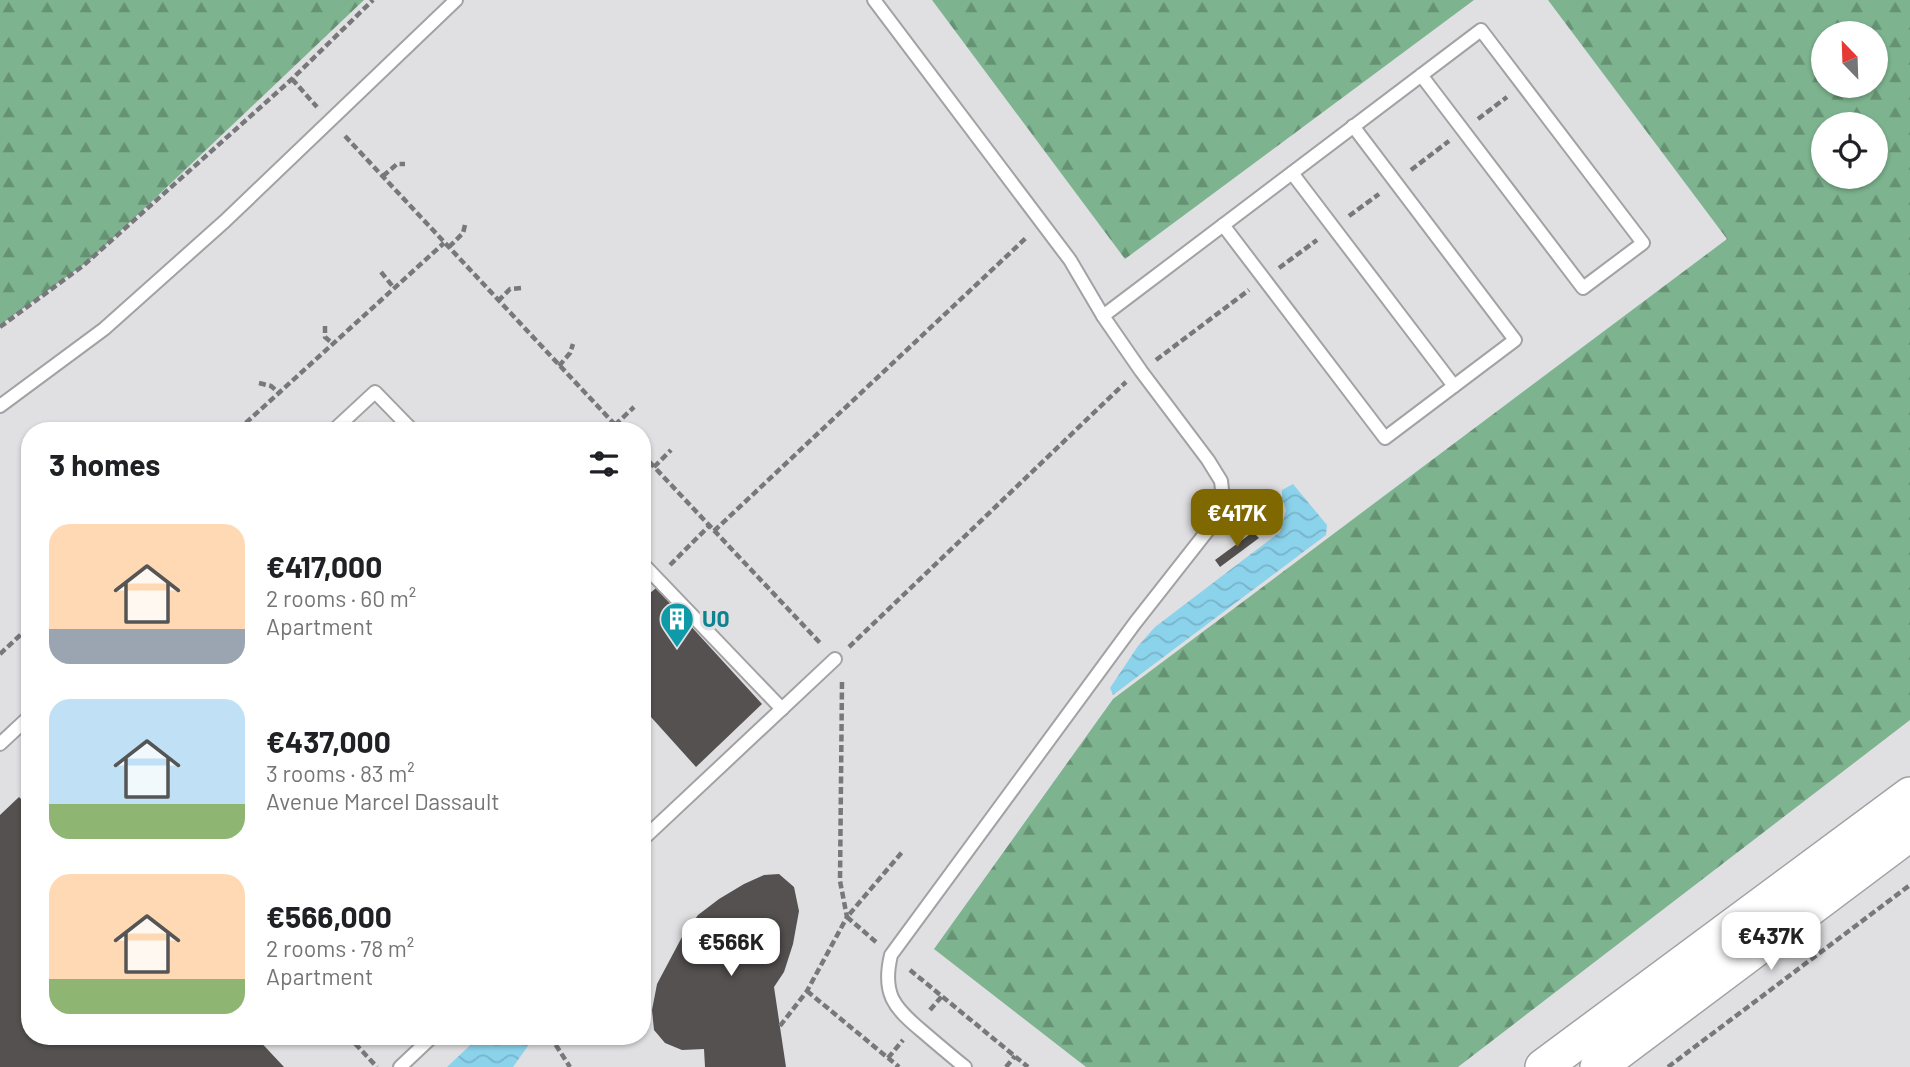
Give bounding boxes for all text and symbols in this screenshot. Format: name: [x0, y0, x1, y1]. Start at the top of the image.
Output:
north arrow: [1811, 21, 1888, 98]
map controls: [1811, 21, 1888, 189]
button: locate: [1811, 112, 1888, 189]
icon: filters: [585, 445, 623, 483]
text: 3 homes: [49, 446, 160, 482]
pin: €417K: [1188, 490, 1286, 549]
text: €417K: [1207, 498, 1267, 526]
text: €417,000: [266, 548, 382, 584]
icon: home: [105, 552, 189, 636]
text: 2 rooms · 60 m²: [266, 584, 416, 612]
building icon: U0: [658, 600, 696, 649]
place label: U0: [702, 604, 730, 632]
text: Apartment: [266, 612, 373, 640]
text: €437,000: [266, 723, 391, 759]
icon: home: [105, 727, 189, 811]
text: 3 rooms · 83 m²: [266, 759, 415, 787]
text: Avenue Marcel Dassault: [266, 787, 500, 815]
text: €566,000: [266, 898, 392, 934]
icon: home: [105, 902, 189, 986]
pin: €437K: [1722, 912, 1820, 972]
pin: €566K: [682, 918, 780, 978]
text: €437K: [1738, 921, 1804, 949]
text: €566K: [698, 927, 764, 955]
text: 2 rooms · 78 m²: [266, 934, 414, 962]
text: Apartment: [266, 962, 373, 990]

